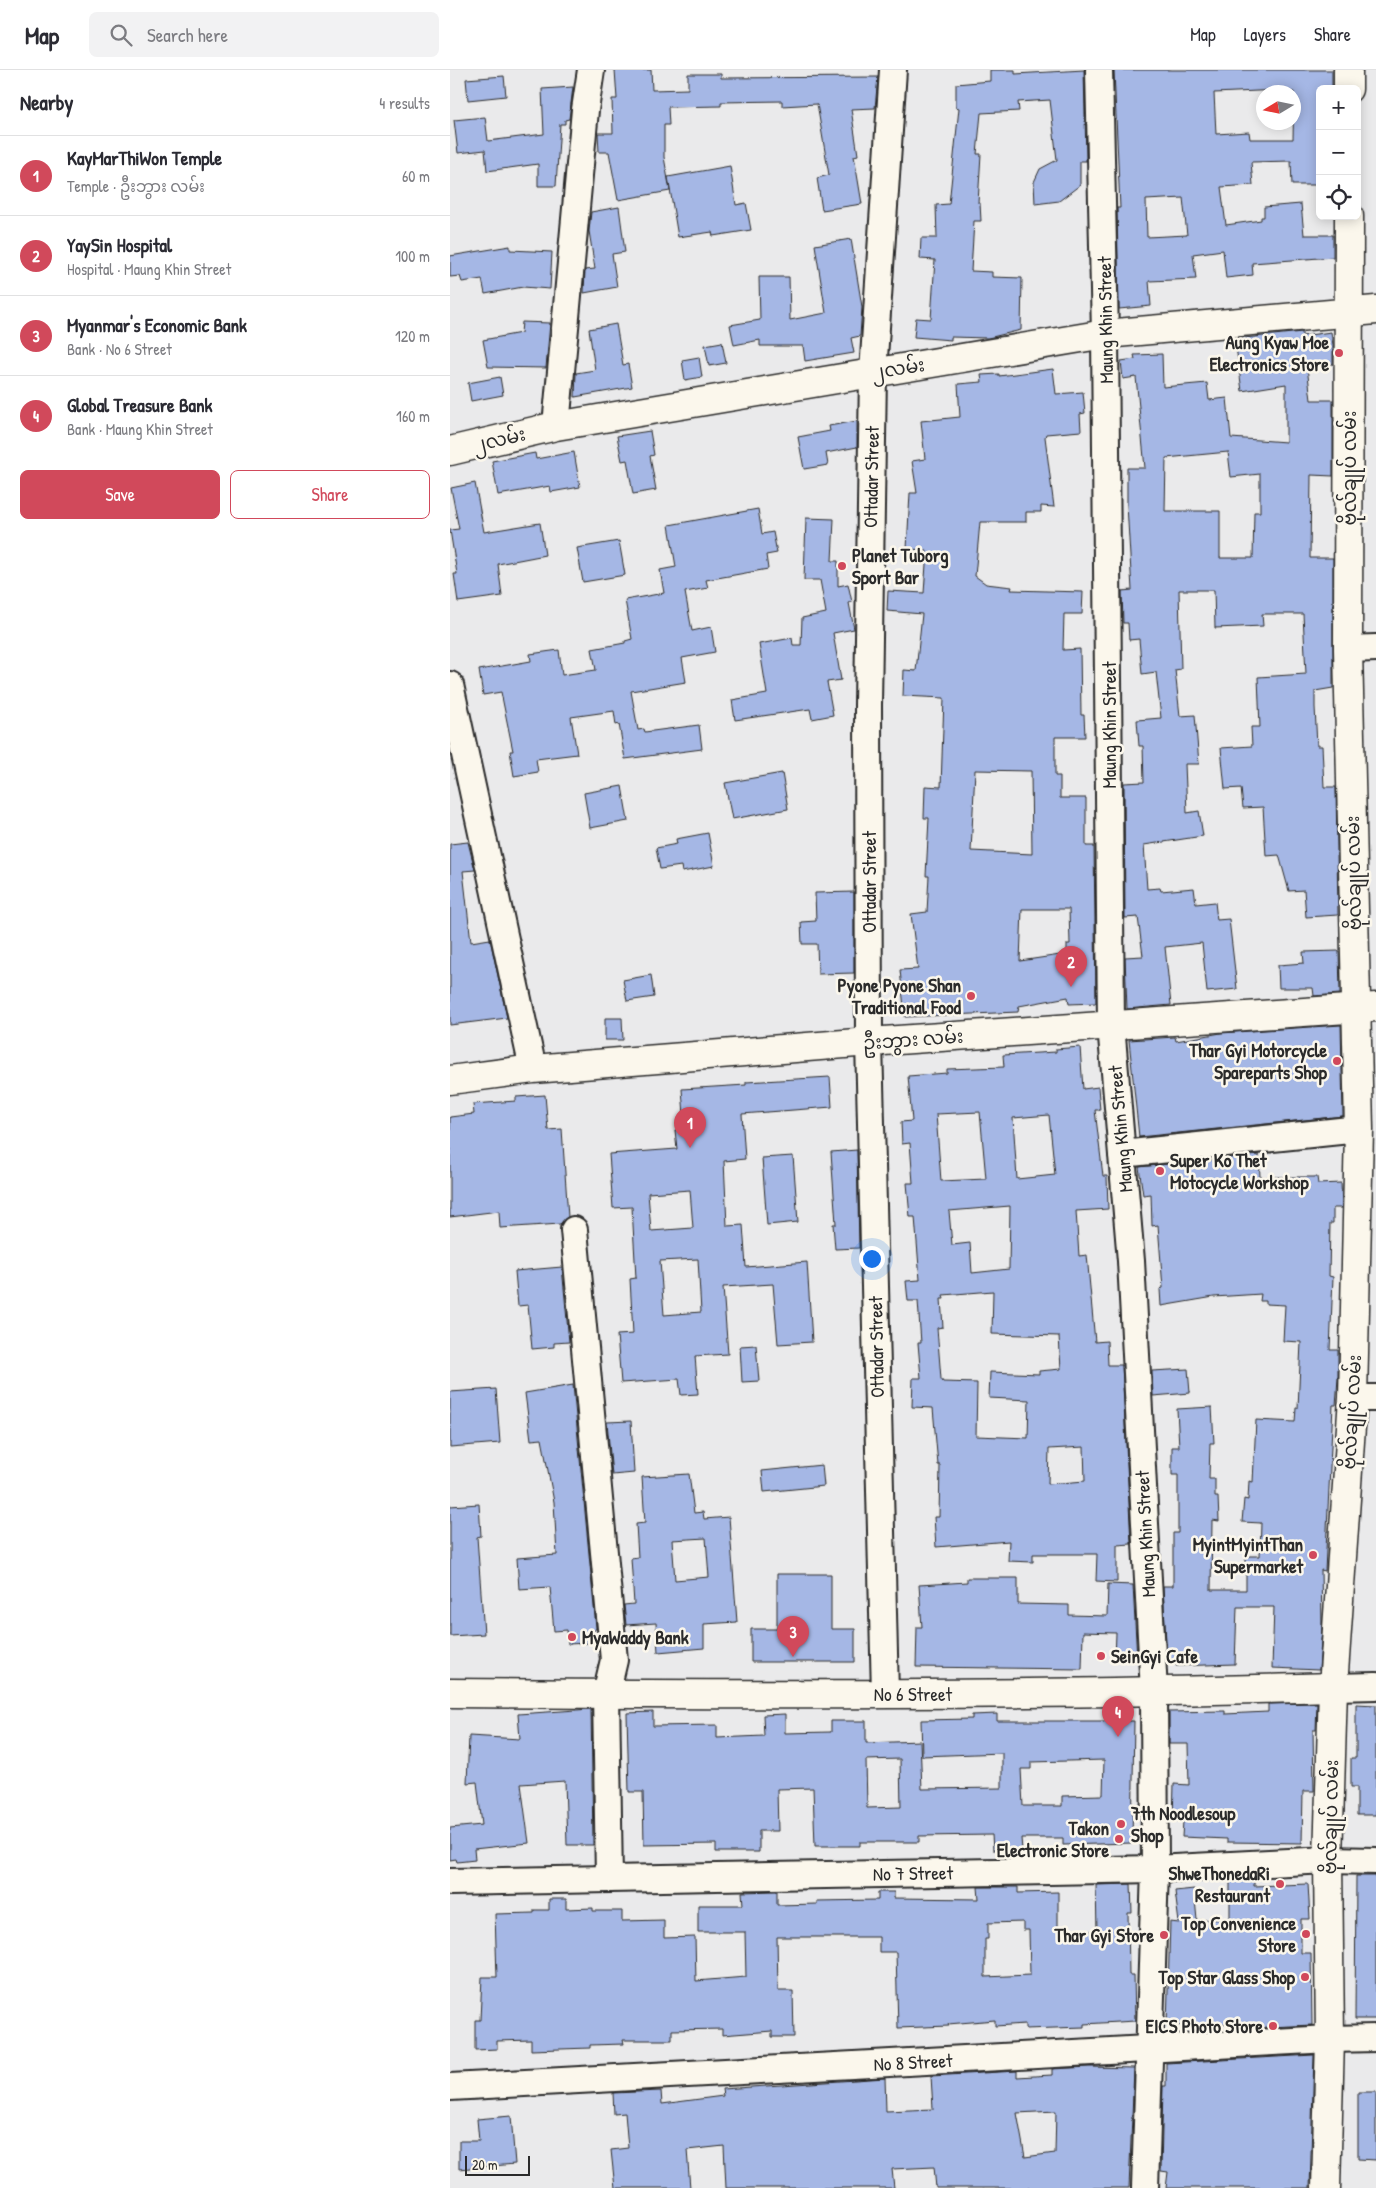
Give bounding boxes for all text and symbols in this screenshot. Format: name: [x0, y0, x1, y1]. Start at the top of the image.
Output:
search box: [89, 12, 439, 57]
text: Map: [25, 19, 59, 51]
icon: search: [107, 21, 135, 49]
text: Search here: [147, 22, 228, 48]
text: Map: [1190, 22, 1216, 47]
text: Layers: [1244, 22, 1286, 47]
text: Share: [1314, 22, 1351, 47]
north arrow: [1256, 85, 1301, 130]
map controls: [1316, 85, 1361, 220]
button: +: [1316, 85, 1361, 130]
text: Nearby: [20, 88, 73, 117]
text: 4 results: [379, 92, 430, 114]
button: −: [1316, 130, 1361, 175]
text: KayMarThiWon Temple: [67, 145, 222, 171]
text: 1: [33, 165, 39, 187]
text: 60 m: [402, 165, 430, 187]
text: Temple · ဦးဘွား လမ်း: [67, 175, 205, 197]
button: locate: [1316, 175, 1361, 220]
text: YaySin Hospital: [67, 232, 172, 258]
text: 2: [32, 245, 40, 267]
text: 100 m: [395, 245, 430, 267]
street label: Maung Khin Street: [1091, 256, 1119, 384]
text: Hospital · Maung Khin Street: [67, 258, 231, 280]
text: Myanmar's Economic Bank: [67, 312, 247, 338]
text: 3: [32, 325, 40, 347]
text: 120 m: [395, 325, 430, 347]
place label: Aung Kyaw Moe Electronics Store: [1209, 329, 1329, 377]
text: Bank · No 6 Street: [67, 338, 172, 360]
marker: Aung Kyaw Moe Electronics Store: [1333, 347, 1345, 359]
street label: ၂လမ်း: [869, 350, 927, 388]
text: Global Treasure Bank: [67, 392, 212, 418]
text: 4: [33, 405, 39, 427]
text: 160 m: [396, 405, 430, 427]
street label: ဗိုလ်ချုပ် လမ်း: [1335, 411, 1366, 525]
text: Bank · Maung Khin Street: [67, 418, 213, 440]
street label: ၂လမ်း: [470, 419, 529, 461]
street label: Ottadar Street: [857, 425, 885, 528]
button: Save: [20, 470, 220, 519]
button: Share: [230, 470, 430, 519]
place label: Planet Tuborg Sport Bar: [852, 542, 949, 591]
marker: Planet Tuborg Sport Bar: [836, 560, 848, 572]
street label: Maung Khin Street: [1096, 661, 1122, 789]
street label: ဗိုလ်ချုပ် လမ်း: [1338, 815, 1371, 931]
street label: Ottadar Street: [856, 831, 882, 933]
pin: 2: [1055, 946, 1087, 987]
place label: Pyone Pyone Shan Traditional Food: [838, 972, 962, 1020]
marker: Pyone Pyone Shan Traditional Food: [965, 990, 977, 1002]
street label: ဦးဘွား လမ်း: [862, 1022, 964, 1058]
place label: Thar Gyi Motorcycle Spareparts Shop: [1188, 1037, 1328, 1086]
marker: Thar Gyi Motorcycle Spareparts Shop: [1331, 1055, 1343, 1067]
street label: Maung Khin Street: [1101, 1064, 1138, 1193]
pin: 1: [674, 1107, 706, 1148]
place label: Super Ko Thet Motocycle Workshop: [1170, 1147, 1309, 1196]
marker: Super Ko Thet Motocycle Workshop: [1154, 1165, 1166, 1177]
your location: [859, 1246, 885, 1272]
street label: Ottadar Street: [862, 1295, 890, 1398]
street label: ဗိုလ်ချုပ် လမ်း: [1334, 1354, 1371, 1470]
street label: Maung Khin Street: [1129, 1469, 1161, 1598]
place label: MyintMyintThan Supermarket: [1193, 1531, 1304, 1580]
marker: MyintMyintThan Supermarket: [1307, 1549, 1319, 1561]
pin: 3: [777, 1616, 809, 1657]
place label: MyaWaddy Bank: [582, 1624, 689, 1651]
marker: MyaWaddy Bank: [566, 1631, 578, 1643]
place label: SeinGyi Cafe: [1111, 1643, 1199, 1670]
marker: SeinGyi Cafe: [1095, 1650, 1107, 1662]
street label: No 6 Street: [874, 1681, 953, 1707]
pin: 4: [1102, 1696, 1134, 1737]
street label: ဗိုလ်ချုပ် လမ်း: [1315, 1759, 1348, 1875]
place label: 7th Noodlesoup Shop: [1130, 1800, 1236, 1849]
place label: Takon Electronic Store: [997, 1815, 1109, 1863]
marker: 7th Noodlesoup Shop: [1115, 1818, 1127, 1830]
marker: Takon Electronic Store: [1113, 1833, 1125, 1845]
street label: No 7 Street: [873, 1859, 954, 1887]
place label: ShweThonedaRi Restaurant: [1169, 1860, 1271, 1908]
marker: ShweThonedaRi Restaurant: [1274, 1878, 1286, 1890]
place label: Top Convenience Store: [1180, 1910, 1296, 1958]
place label: Thar Gyi Store: [1053, 1922, 1154, 1949]
marker: Top Convenience Store: [1300, 1928, 1312, 1940]
marker: Thar Gyi Store: [1158, 1929, 1170, 1941]
place label: Top Star Glass Shop: [1157, 1964, 1296, 1991]
marker: Top Star Glass Shop: [1299, 1971, 1311, 1983]
place label: EICS Photo Store: [1146, 2013, 1263, 2039]
marker: EICS Photo Store: [1267, 2020, 1279, 2032]
street label: No 8 Street: [873, 2047, 954, 2077]
scale bar: [465, 2153, 530, 2176]
text: 20 m: [472, 2155, 498, 2174]

